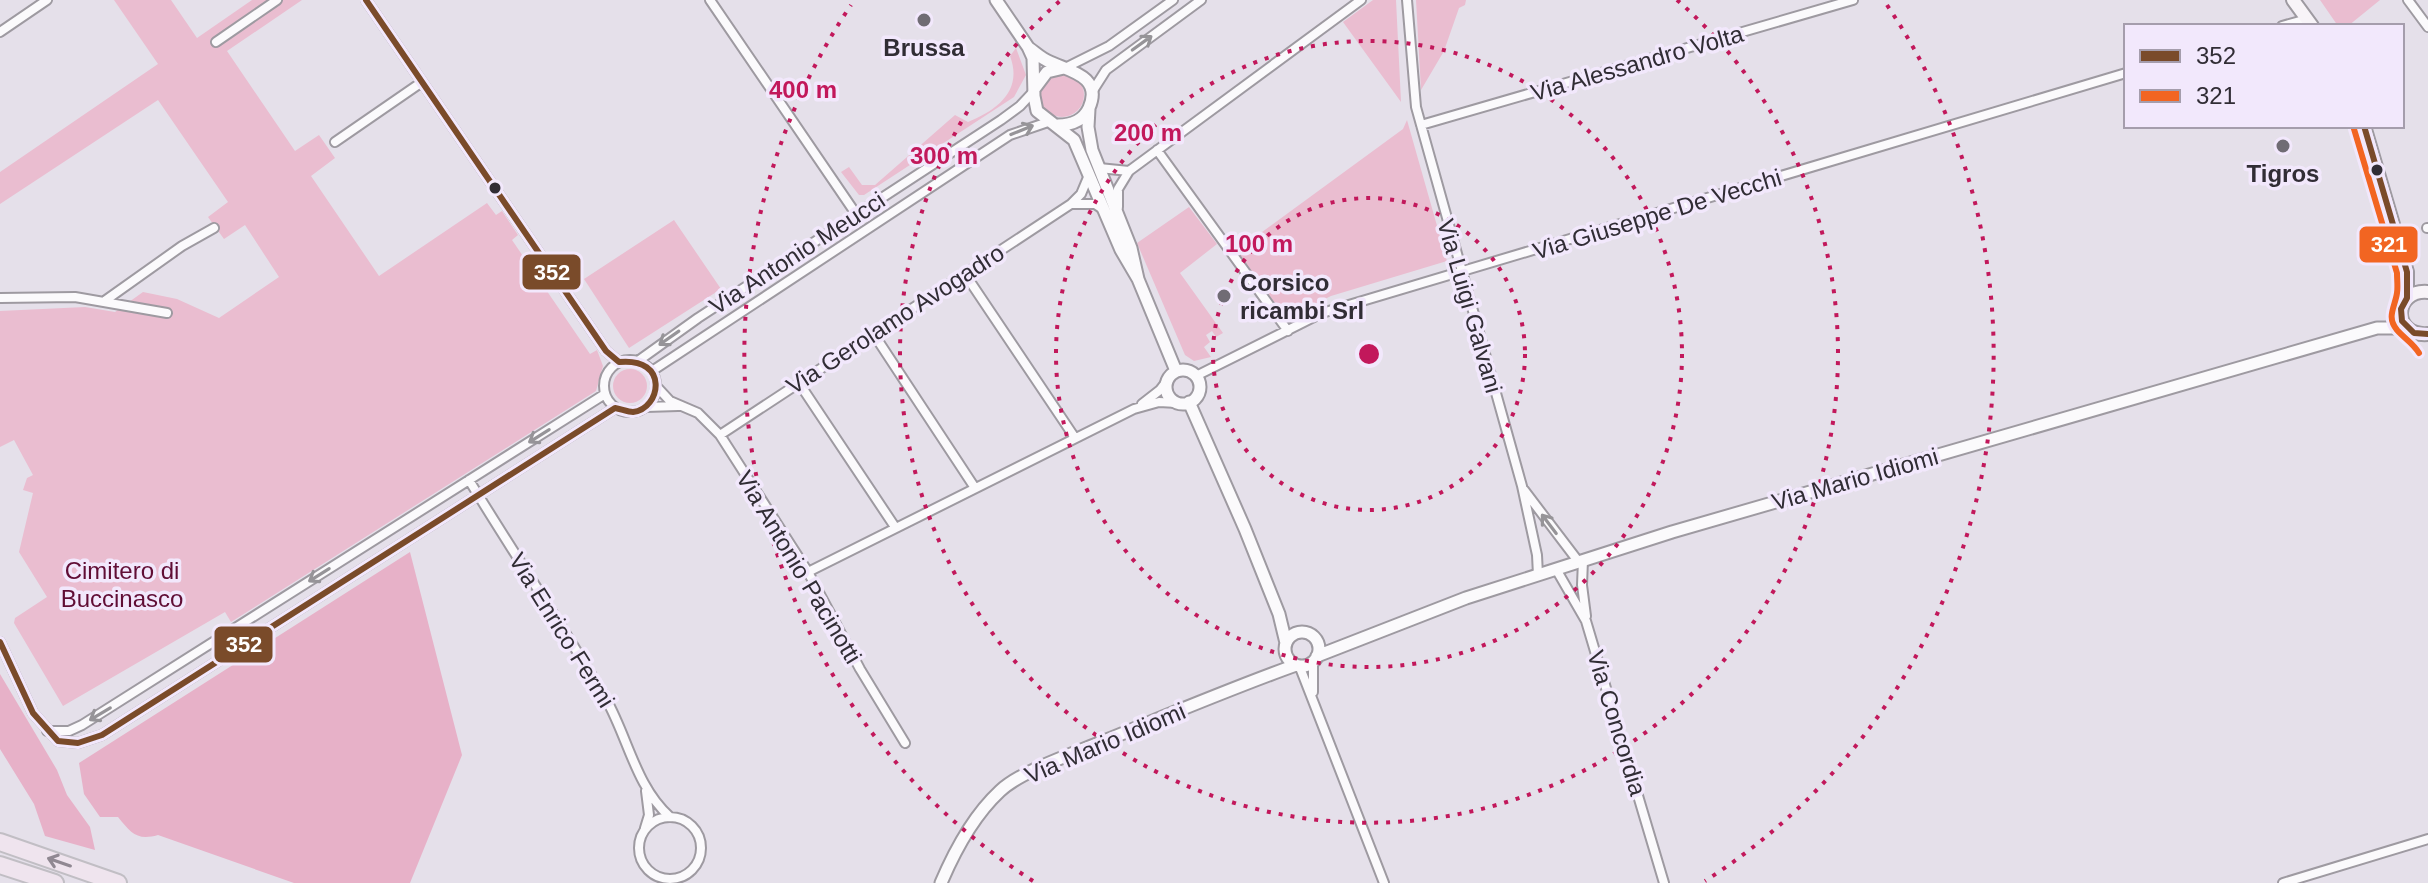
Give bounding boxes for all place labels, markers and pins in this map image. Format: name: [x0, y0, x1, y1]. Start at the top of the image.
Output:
marker: Brussa: [915, 11, 933, 29]
place label: Brussa: [883, 34, 965, 61]
marker: Tigros: [2274, 137, 2292, 155]
place label: Tigros: [2247, 160, 2319, 187]
unlabelled marker: [2369, 162, 2385, 178]
unlabelled marker: [487, 180, 503, 196]
place label: Corsico ricambi Srl: [1240, 269, 1364, 324]
marker: Corsico ricambi Srl: [1215, 287, 1233, 305]
centre of rings: [1355, 340, 1383, 368]

